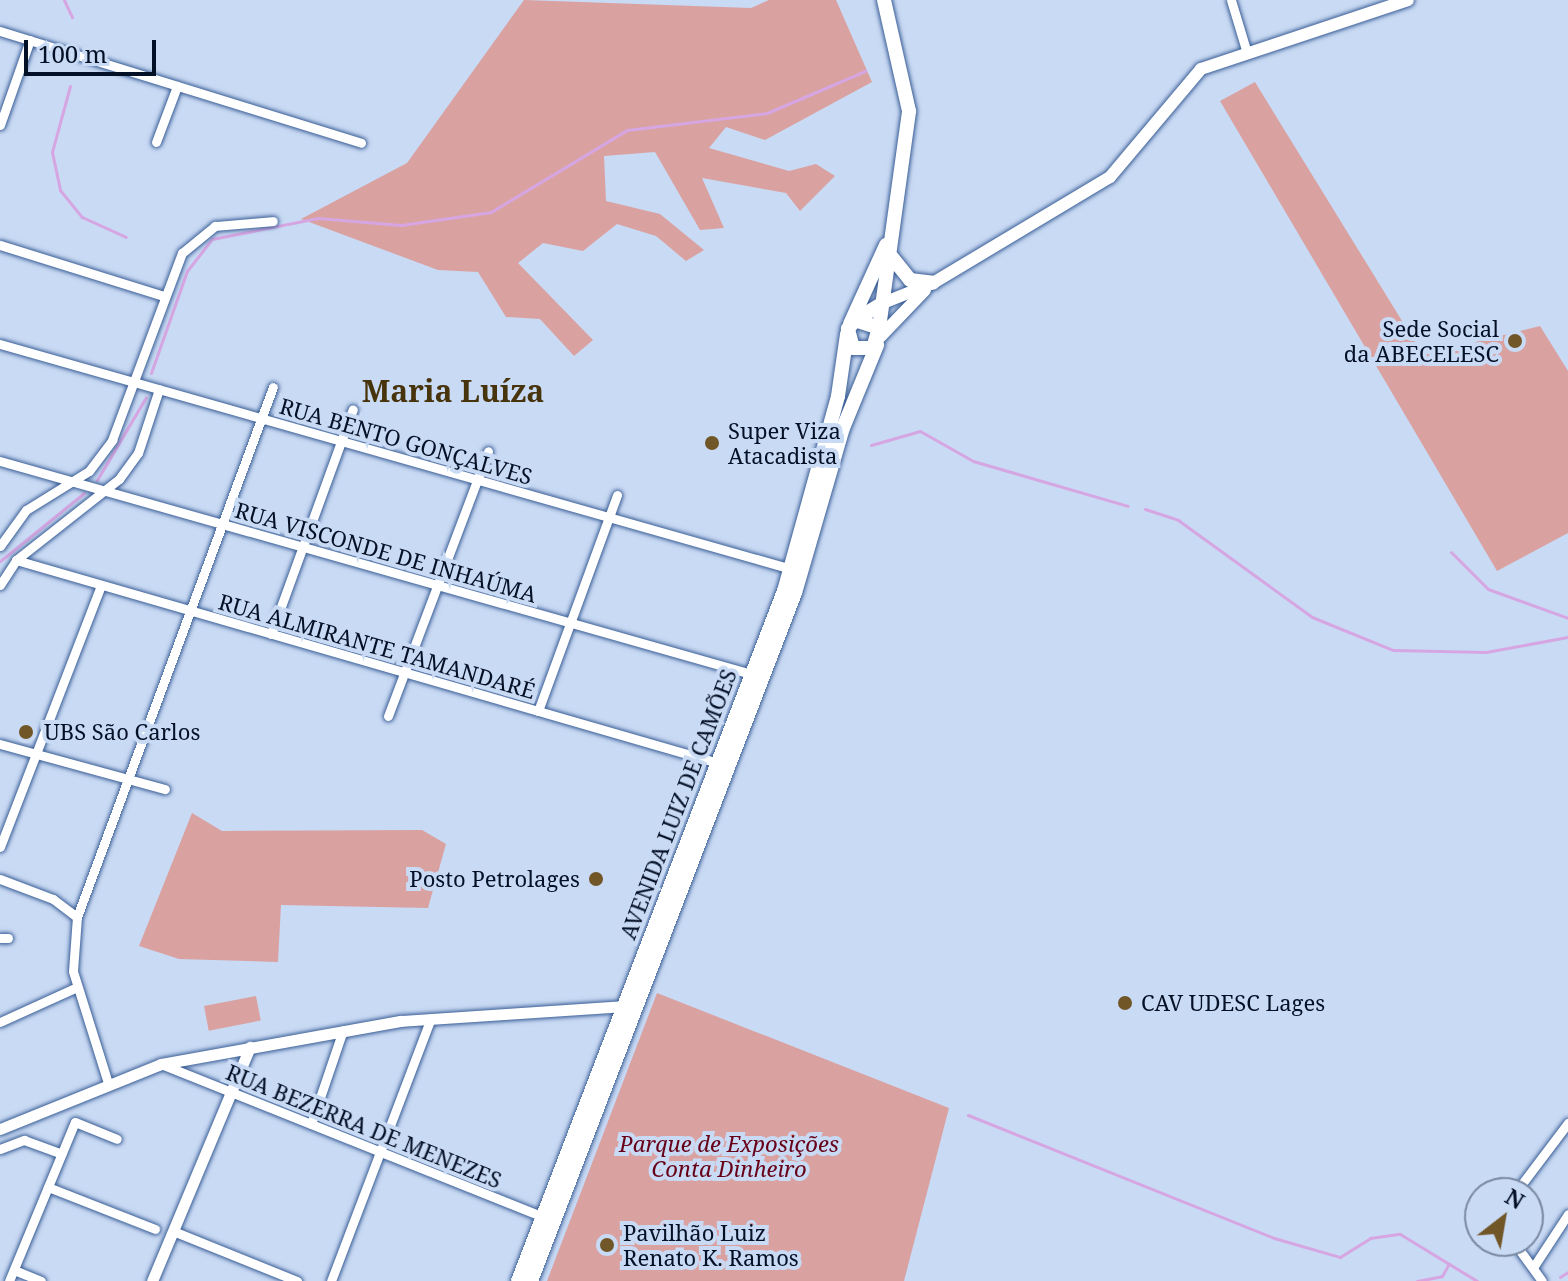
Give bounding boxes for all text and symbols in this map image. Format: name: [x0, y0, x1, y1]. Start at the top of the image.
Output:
scale bar: [28, 24, 160, 74]
text: 100 m: [38, 37, 107, 70]
place label: Sede Social da ABECELESC: [1344, 315, 1499, 366]
marker: Sede Social da ABECELESC: [1506, 332, 1524, 350]
district label: Maria Luíza: [362, 373, 544, 409]
street label: RUA BENTO GONÇALVES: [277, 392, 535, 490]
place label: Super Viza Atacadista: [728, 417, 841, 468]
marker: Super Viza Atacadista: [703, 434, 721, 452]
street label: RUA VISCONDE DE INHAÚMA: [232, 496, 540, 608]
street label: RUA ALMIRANTE TAMANDARÉ: [216, 588, 538, 704]
street label: AVENIDA LUIZ DE CAMÕES: [614, 665, 742, 943]
place label: UBS São Carlos: [44, 719, 200, 745]
marker: UBS São Carlos: [15, 721, 37, 743]
place label: Posto Petrolages: [409, 866, 580, 892]
marker: Posto Petrolages: [587, 870, 605, 888]
place label: CAV UDESC Lages: [1141, 990, 1325, 1016]
marker: CAV UDESC Lages: [1116, 994, 1134, 1012]
street label: RUA BEZERRA DE MENEZES: [222, 1059, 506, 1193]
park label: Parque de Exposições Conta Dinheiro: [619, 1130, 839, 1182]
north arrow: [1464, 1177, 1544, 1257]
text: N: [1500, 1181, 1530, 1215]
place label: Pavilhão Luiz Renato K. Ramos: [623, 1219, 799, 1270]
marker: Pavilhão Luiz Renato K. Ramos: [598, 1236, 616, 1254]

